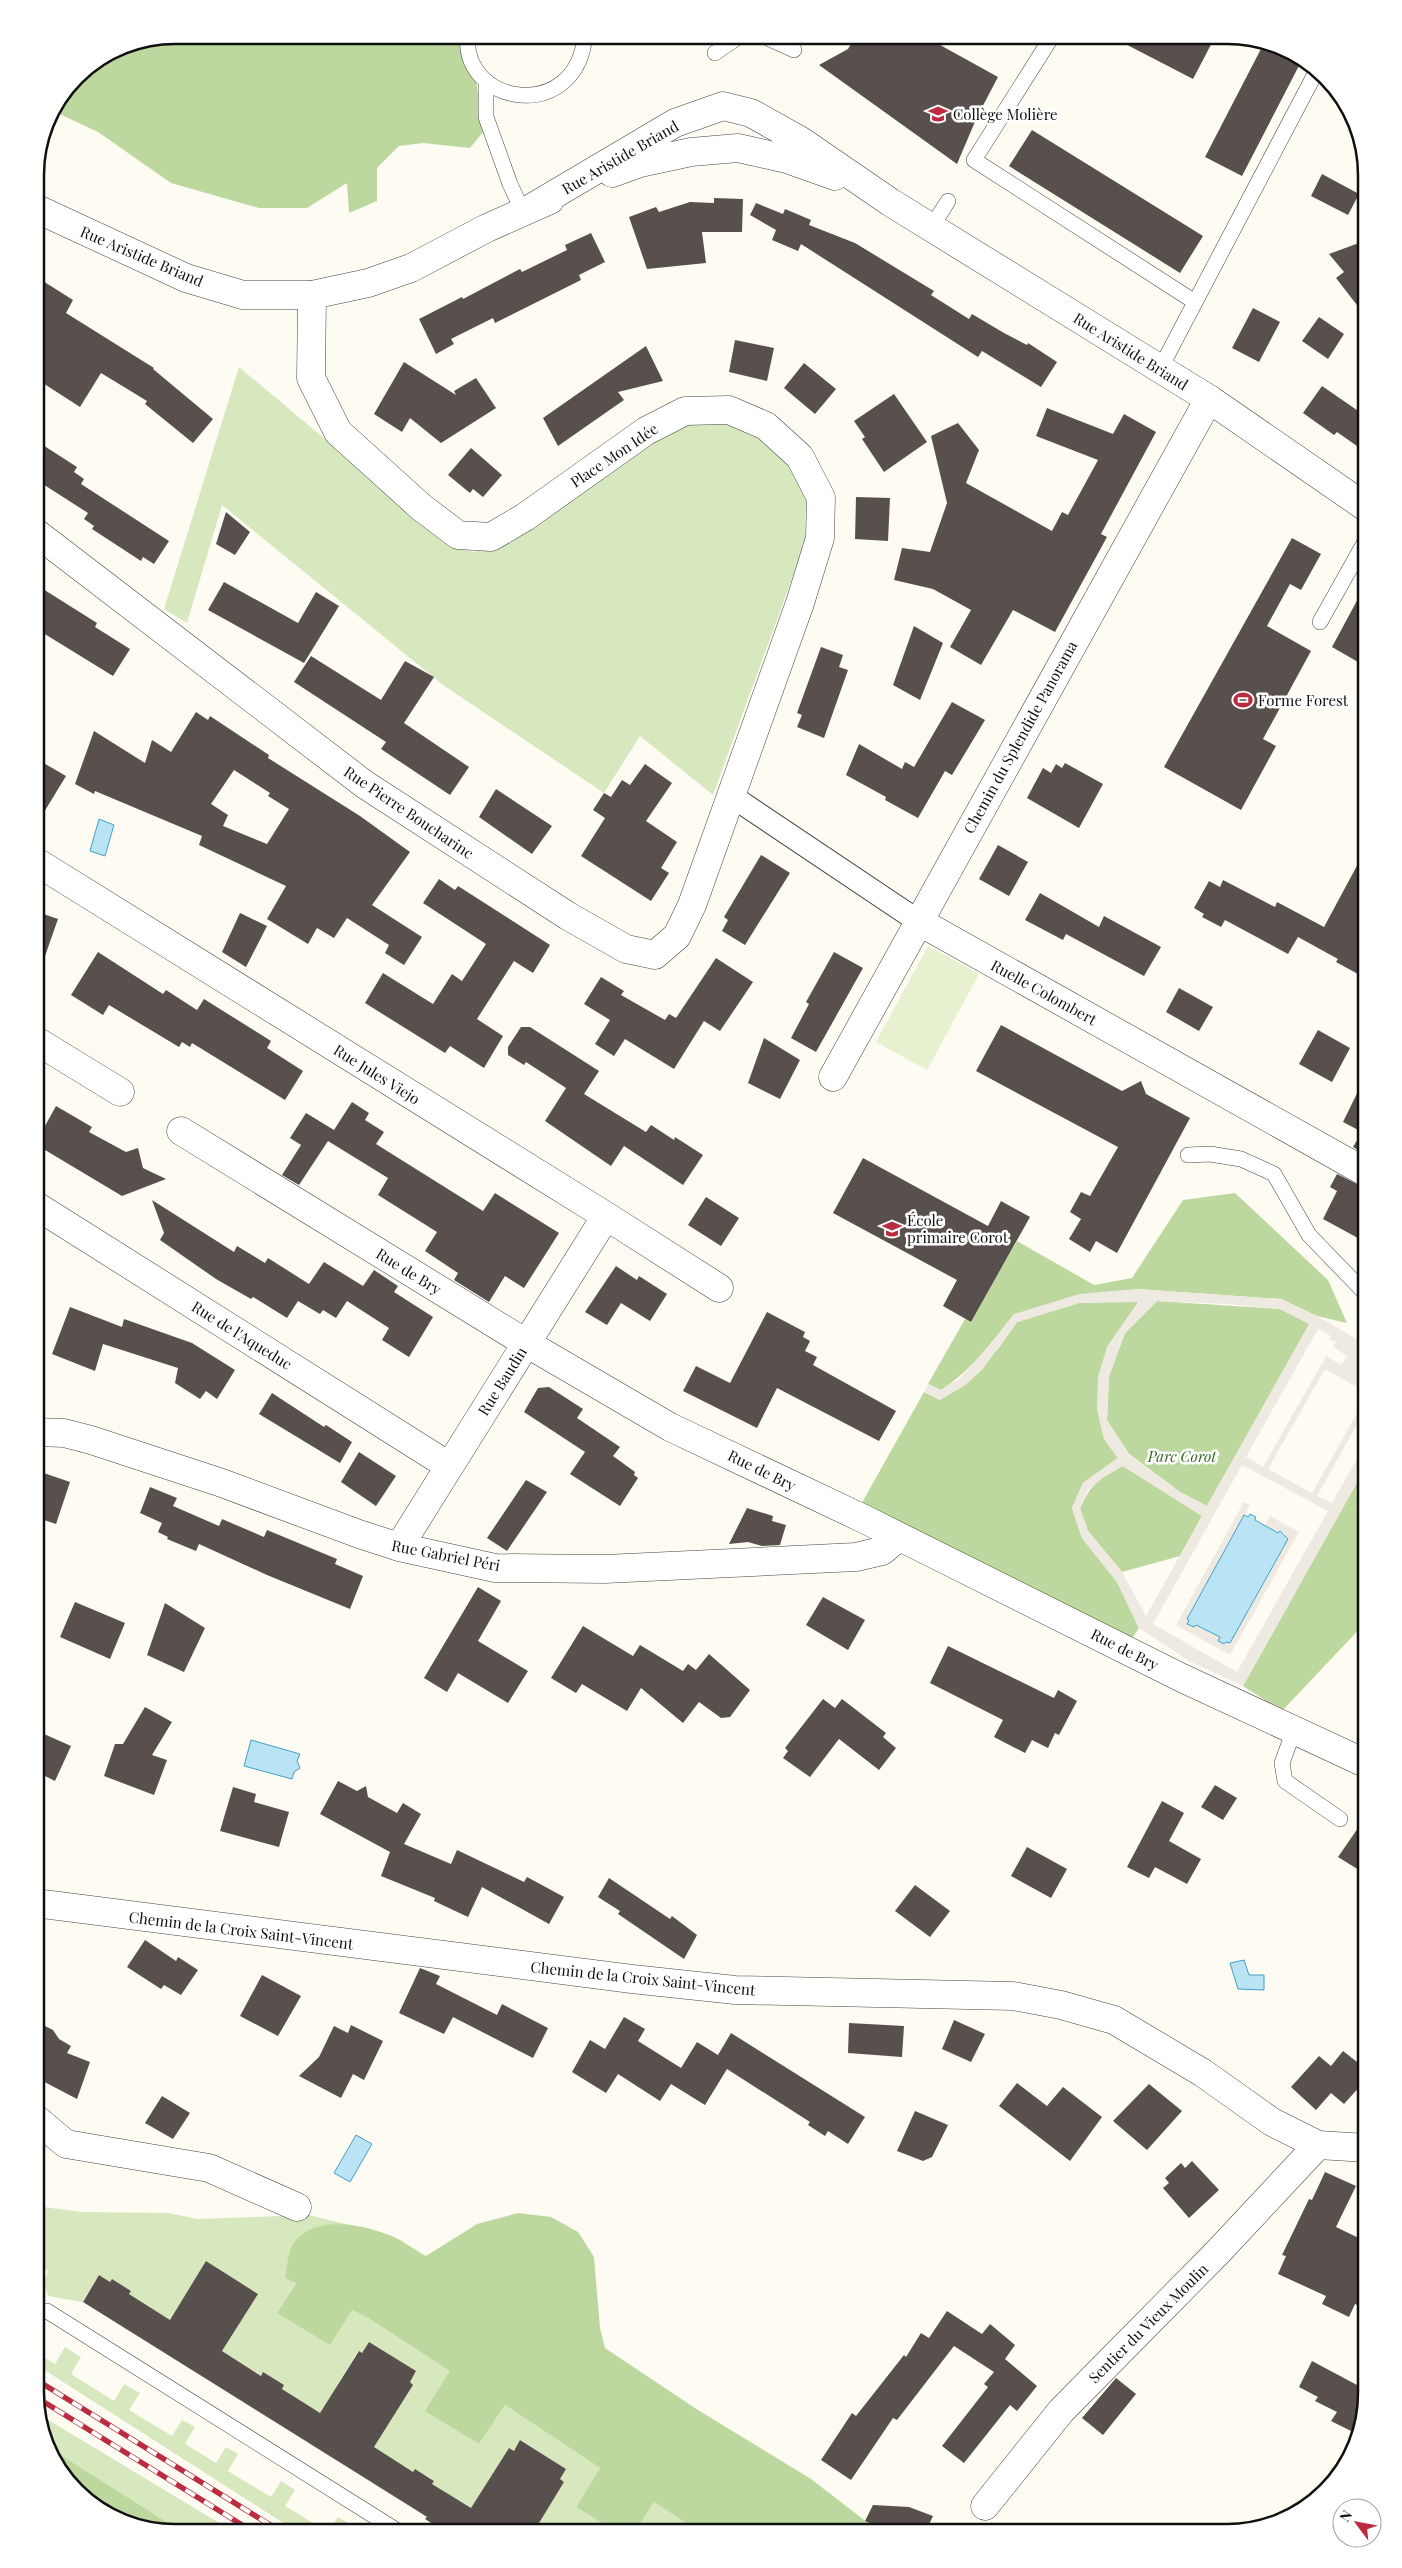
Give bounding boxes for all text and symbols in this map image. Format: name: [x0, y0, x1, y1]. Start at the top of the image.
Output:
school or university icon: Collège Molière: [927, 103, 949, 125]
place label: Collège Molière: [953, 104, 1058, 124]
street label: Rue Aristide Briand: [558, 115, 682, 199]
street label: Rue Aristide Briand: [77, 221, 207, 291]
street label: Rue Aristide Briand: [1070, 308, 1192, 395]
street label: Place Mon Idée: [566, 418, 662, 492]
street label: Chemin du Splendide Panorama: [959, 637, 1082, 837]
sports icon: Forme Forest: [1232, 689, 1254, 711]
place label: Forme Forest: [1258, 690, 1349, 710]
street label: Rue Pierre Boucharinc: [340, 761, 478, 863]
street label: Ruelle Colombert: [988, 955, 1101, 1030]
street label: Rue Jules Viejo: [330, 1040, 424, 1108]
place label: École primaire Corot: [907, 1210, 1009, 1247]
school or university icon: École primaire Corot: [881, 1218, 903, 1240]
street label: Rue de Bry: [373, 1243, 446, 1299]
street label: Rue de l'Aqueduc: [188, 1296, 296, 1374]
street label: Rue Baudin: [473, 1343, 531, 1419]
street label: Rue de Bry: [725, 1445, 800, 1495]
park label: Parc Corot: [1147, 1446, 1217, 1466]
street label: Rue Gabriel Péri: [390, 1535, 503, 1575]
street label: Rue de Bry: [1088, 1623, 1163, 1675]
street label: Chemin de la Croix Saint-Vincent: [128, 1906, 355, 1954]
street label: Chemin de la Croix Saint-Vincent: [530, 1956, 757, 2000]
street label: Sentier du Vieux Moulin: [1084, 2259, 1212, 2387]
north arrow: [1332, 2498, 1382, 2548]
text: N: [1335, 2507, 1356, 2525]

